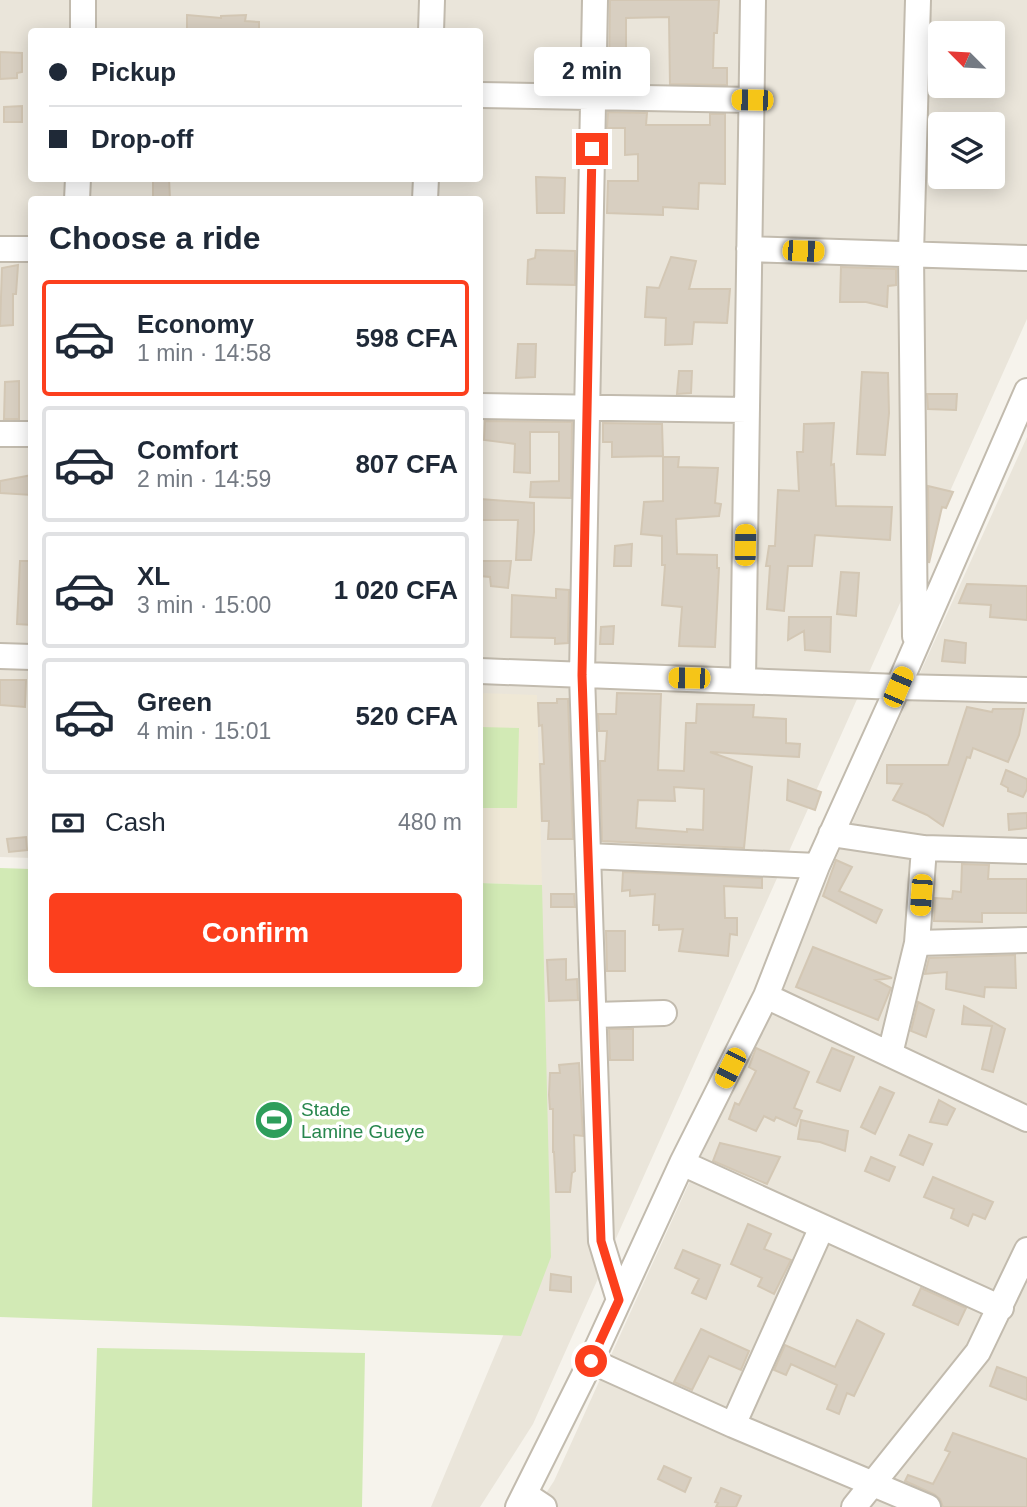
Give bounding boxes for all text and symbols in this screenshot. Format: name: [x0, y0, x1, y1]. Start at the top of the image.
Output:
north arrow: [928, 21, 1004, 98]
map controls: [928, 21, 1005, 189]
callout: 2 min: [534, 47, 650, 96]
text: Pickup: [91, 57, 176, 87]
text: 2 min: [562, 58, 622, 84]
car: [731, 89, 774, 111]
button: layers: [928, 112, 1005, 189]
text: Drop-off: [91, 124, 194, 154]
route end: [576, 133, 608, 165]
text: Choose a ride: [49, 220, 261, 256]
car: [782, 240, 825, 262]
icon: car: [53, 307, 116, 370]
text: Economy: [137, 309, 254, 339]
text: 598 CFA: [355, 323, 458, 353]
text: 1 min · 14:58: [137, 340, 271, 366]
icon: car: [53, 433, 116, 496]
text: Comfort: [137, 435, 238, 465]
text: 807 CFA: [355, 449, 458, 479]
text: 2 min · 14:59: [137, 466, 271, 492]
car: [735, 524, 756, 566]
icon: car: [53, 559, 116, 622]
text: XL: [137, 561, 170, 591]
text: 1 020 CFA: [334, 575, 458, 605]
text: 3 min · 15:00: [137, 592, 271, 618]
car: [881, 664, 916, 710]
car: [668, 667, 711, 689]
icon: car: [53, 685, 116, 748]
text: Green: [137, 687, 212, 717]
text: 520 CFA: [355, 701, 458, 731]
text: 4 min · 15:01: [137, 718, 271, 744]
icon: cash: [49, 804, 87, 842]
text: Cash: [105, 807, 166, 837]
text: 480 m: [398, 809, 462, 835]
car: [910, 873, 933, 917]
button: Confirm: [49, 893, 462, 973]
car: [712, 1045, 749, 1091]
sports icon: Stade Lamine Gueye: [253, 1099, 295, 1141]
place label: Stade Lamine Gueye: [301, 1099, 425, 1142]
route start: [575, 1345, 607, 1377]

